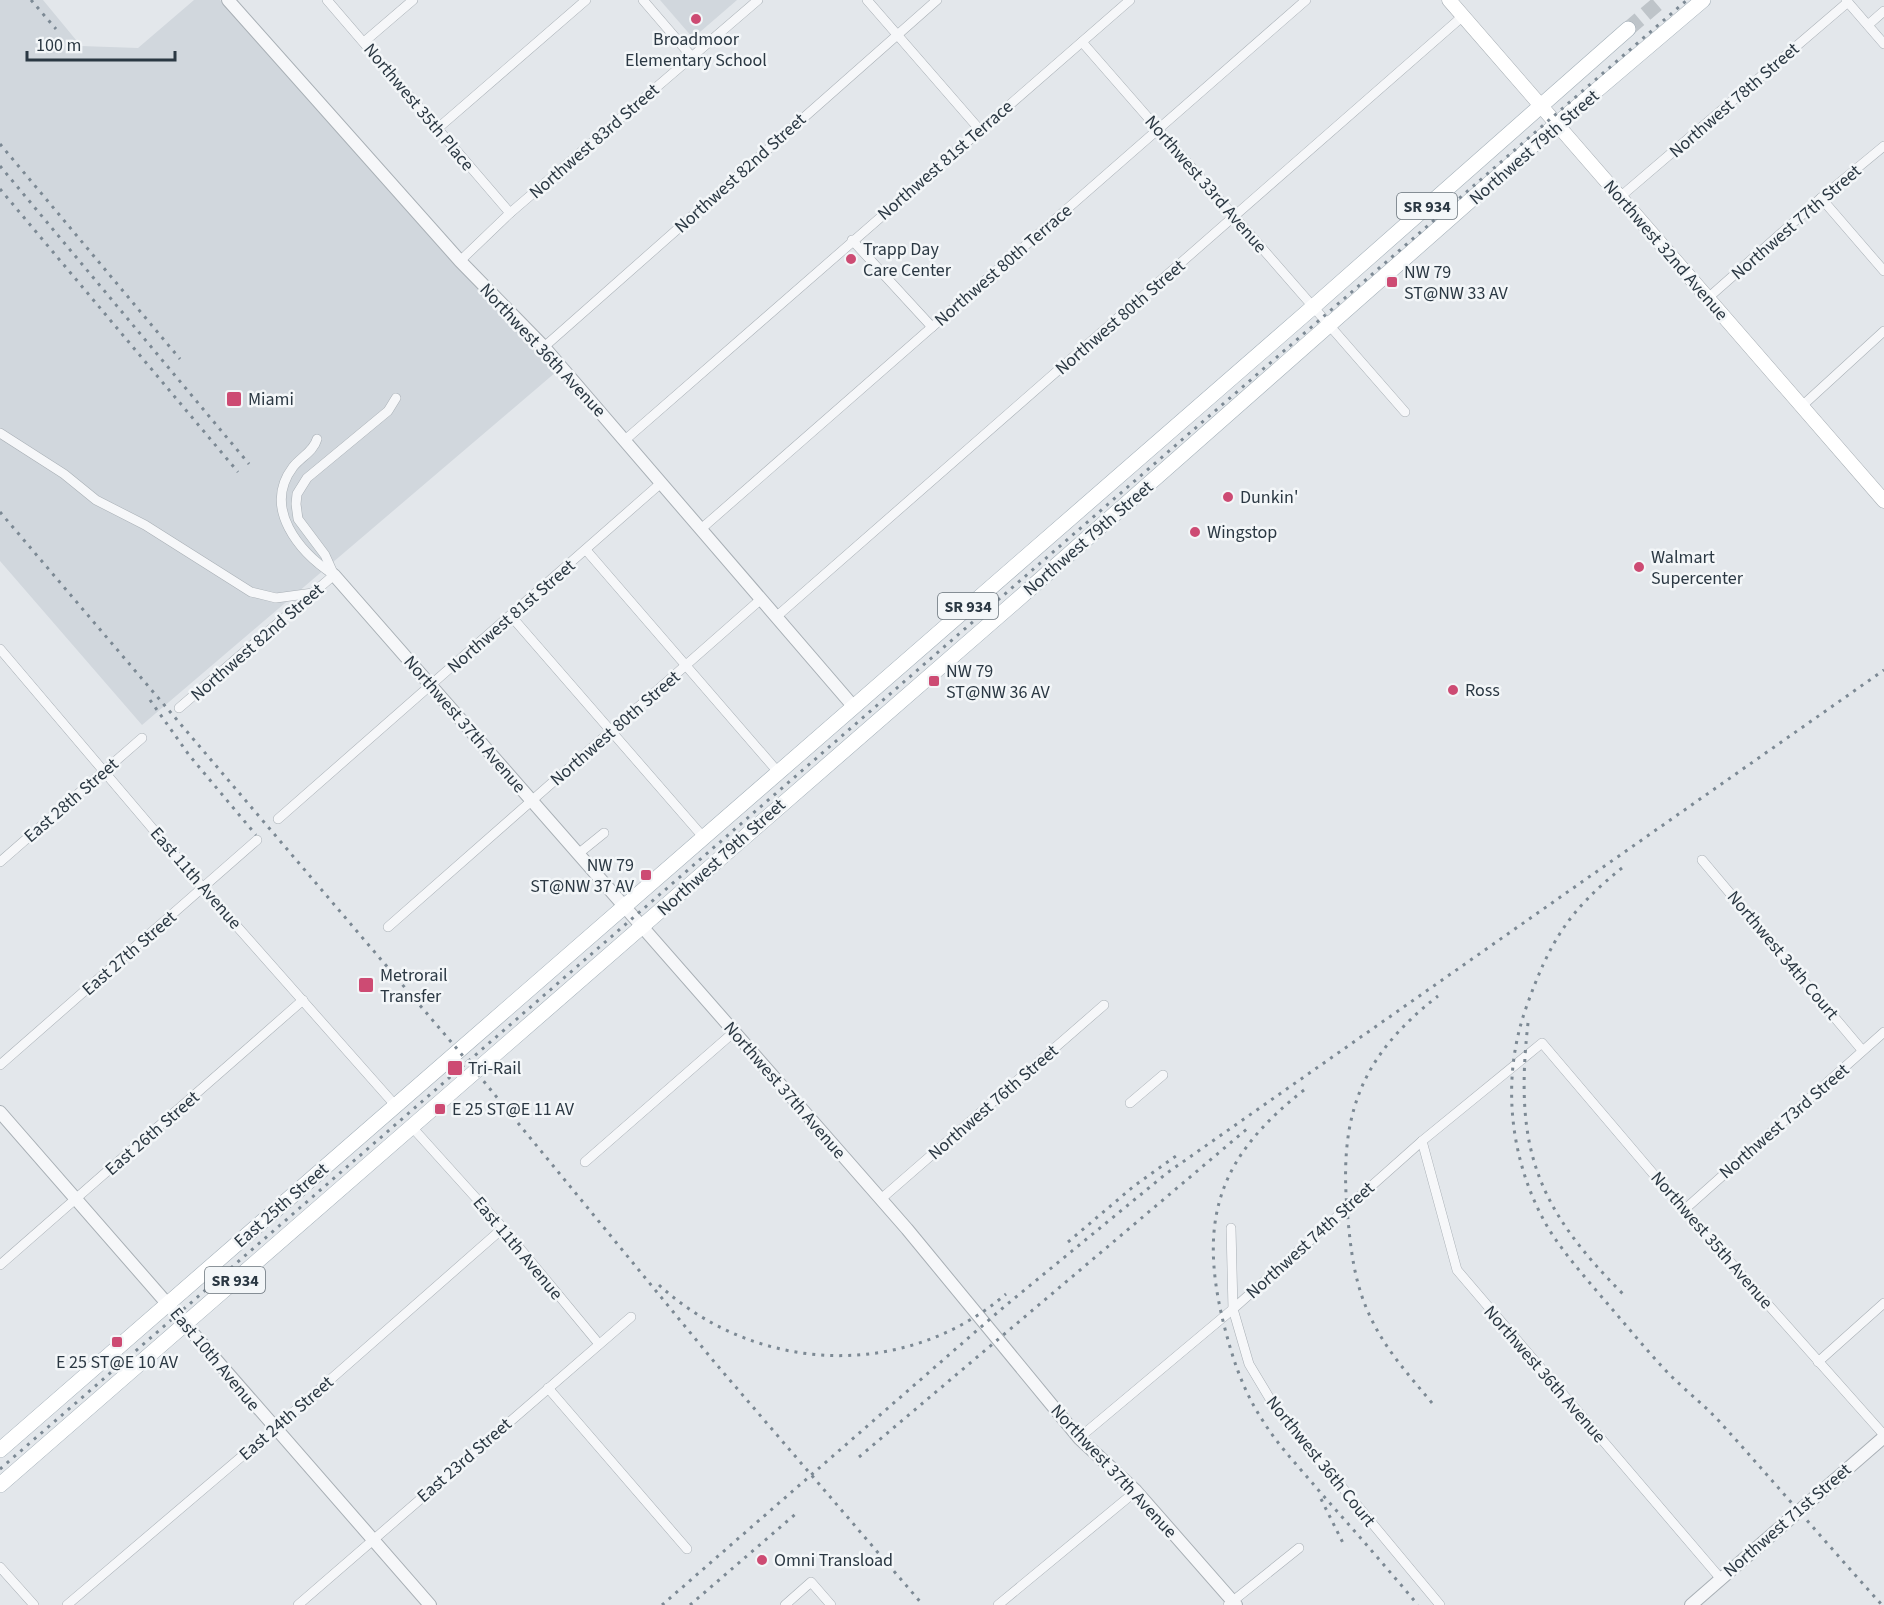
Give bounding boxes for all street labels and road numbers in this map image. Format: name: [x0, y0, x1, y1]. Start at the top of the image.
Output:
street label: Northwest 78th Street: [1664, 37, 1805, 164]
street label: Northwest 35th Place: [358, 38, 480, 177]
street label: Northwest 83rd Street: [524, 78, 665, 205]
street label: Northwest 79th Street: [1464, 84, 1605, 211]
street label: Northwest 81st Terrace: [872, 94, 1019, 226]
street label: Northwest 82nd Street: [669, 108, 811, 239]
street label: Northwest 33rd Avenue: [1139, 110, 1273, 259]
street label: Northwest 77th Street: [1726, 159, 1867, 286]
street label: Northwest 32nd Avenue: [1597, 175, 1734, 326]
road number: SR 934: [1397, 193, 1457, 219]
street label: Northwest 80th Terrace: [929, 199, 1078, 332]
street label: Northwest 80th Street: [1050, 254, 1191, 381]
street label: Northwest 36th Avenue: [474, 278, 612, 423]
street label: Northwest 79th Street: [1018, 475, 1159, 602]
street label: Northwest 81st Street: [442, 554, 581, 679]
street label: Northwest 82nd Street: [185, 578, 329, 707]
road number: SR 934: [938, 593, 998, 619]
street label: Northwest 37th Avenue: [398, 650, 532, 799]
street label: Northwest 80th Street: [545, 665, 686, 792]
street label: East 28th Street: [19, 752, 124, 848]
street label: Northwest 79th Street: [652, 793, 791, 922]
street label: East 11th Avenue: [144, 822, 247, 935]
street label: Northwest 34th Court: [1721, 885, 1844, 1025]
street label: East 27th Street: [77, 905, 182, 1001]
street label: Northwest 37th Avenue: [718, 1016, 852, 1165]
street label: Northwest 76th Street: [923, 1039, 1064, 1166]
street label: Northwest 73rd Street: [1714, 1058, 1855, 1185]
street label: East 26th Street: [100, 1085, 205, 1181]
street label: East 25th Street: [229, 1157, 334, 1253]
street label: Northwest 35th Avenue: [1645, 1166, 1779, 1315]
street label: Northwest 74th Street: [1241, 1176, 1380, 1305]
street label: East 11th Avenue: [467, 1191, 568, 1306]
road number: SR 934: [205, 1267, 265, 1293]
street label: Northwest 36th Avenue: [1478, 1300, 1612, 1449]
street label: East 10th Avenue: [164, 1302, 265, 1417]
street label: East 24th Street: [234, 1370, 339, 1466]
street label: Northwest 36th Court: [1260, 1391, 1381, 1532]
street label: Northwest 37th Avenue: [1045, 1399, 1183, 1544]
street label: East 23rd Street: [412, 1412, 517, 1509]
street label: Northwest 71st Street: [1718, 1458, 1857, 1583]

